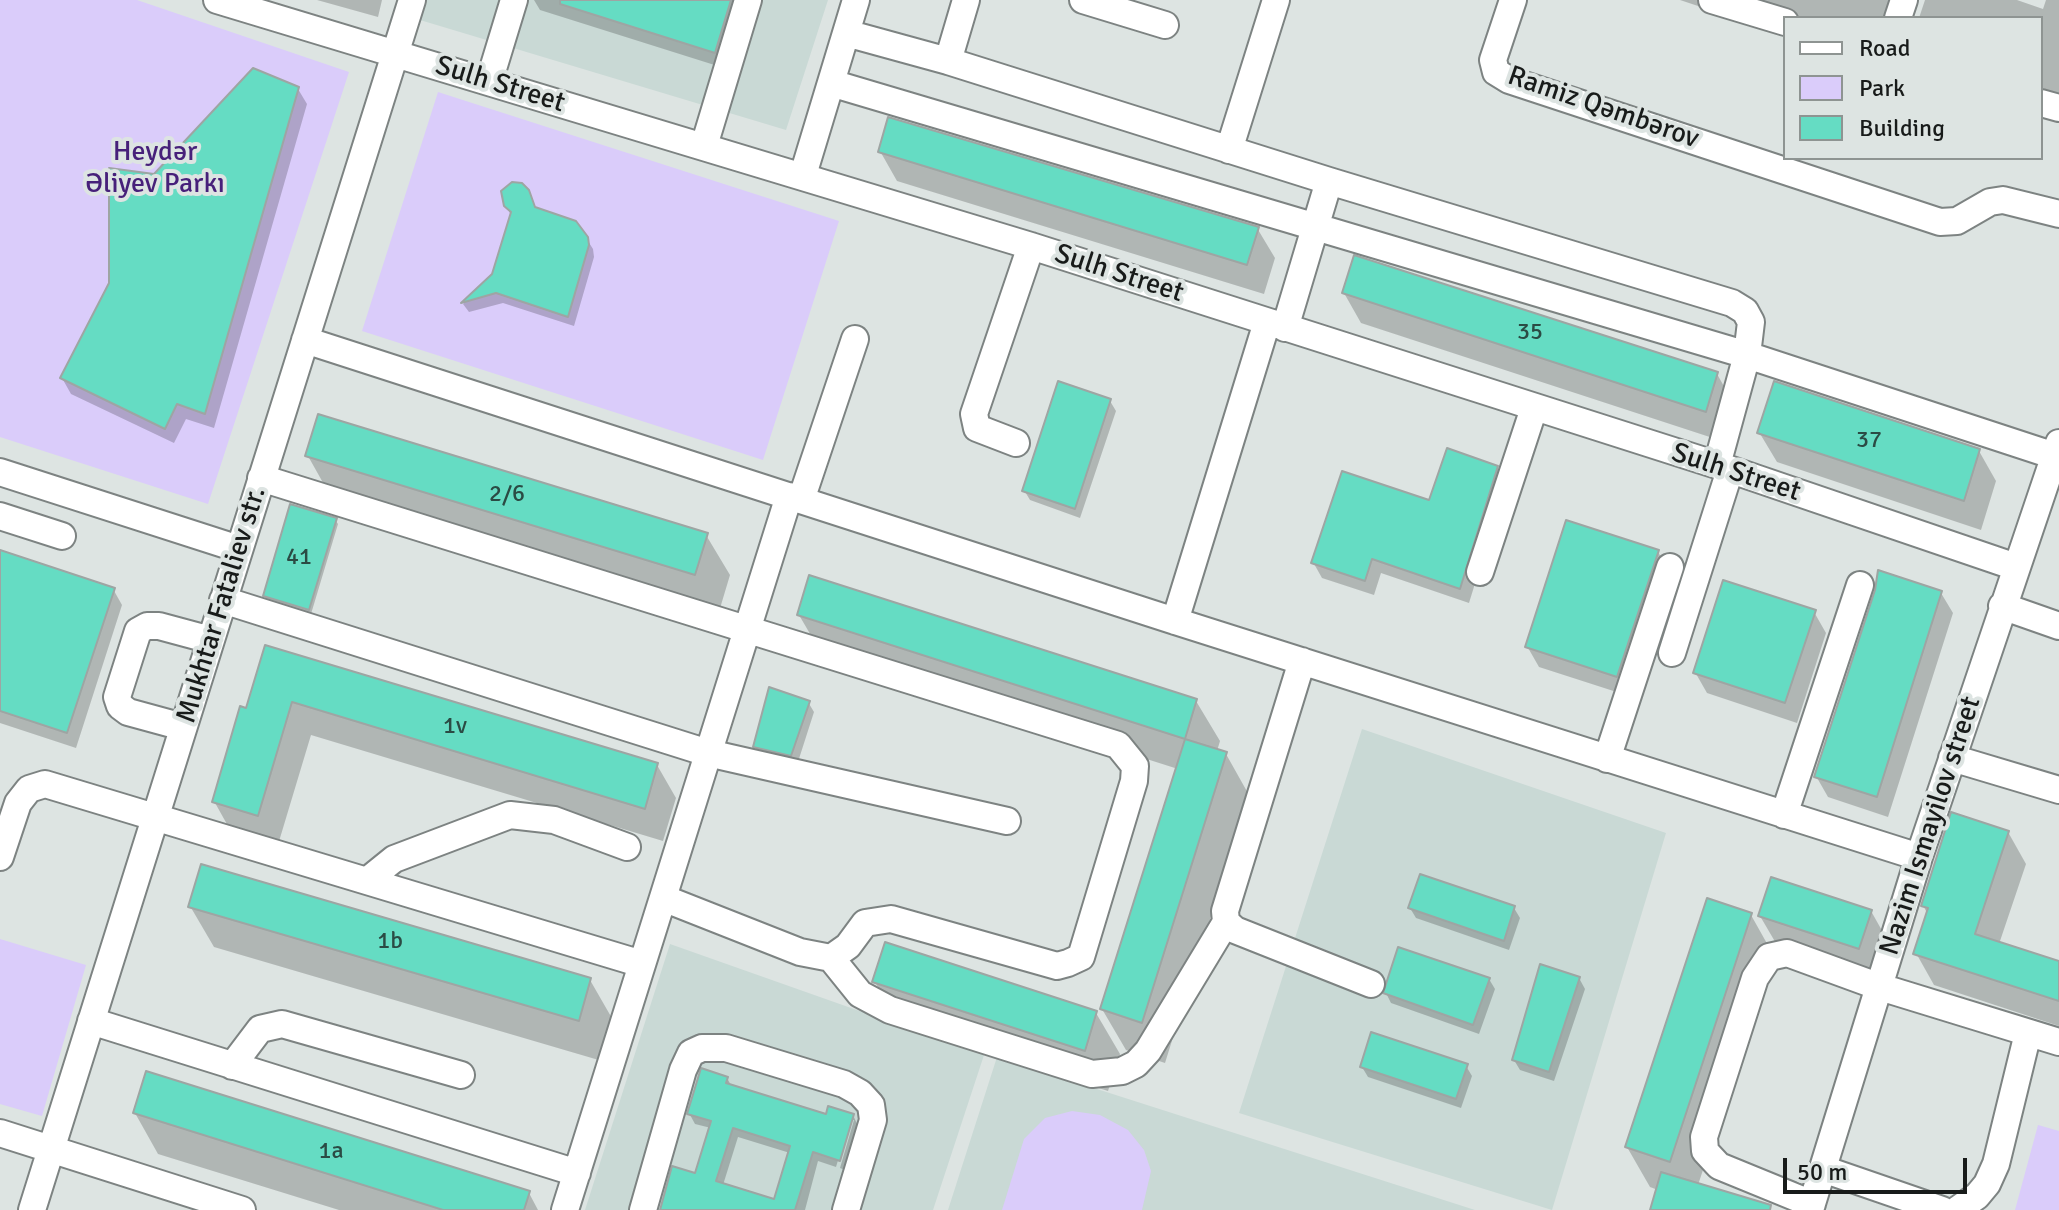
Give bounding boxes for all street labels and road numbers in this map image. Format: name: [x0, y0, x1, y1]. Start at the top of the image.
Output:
street label: Sulh Street: [431, 49, 569, 121]
street label: Ramiz Qəmbərov: [1503, 60, 1703, 156]
street label: Sulh Street: [1050, 237, 1188, 311]
street label: Sulh Street: [1667, 436, 1805, 510]
street label: Mukhtar Fataliev str.: [170, 483, 274, 727]
street label: Nazim Ismayilov street: [1873, 692, 1989, 960]

